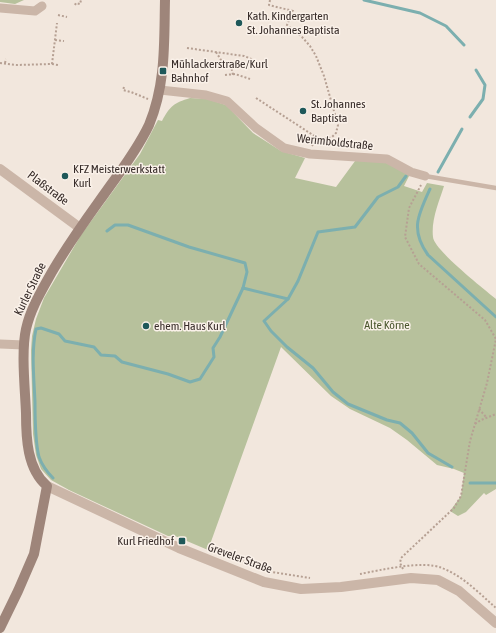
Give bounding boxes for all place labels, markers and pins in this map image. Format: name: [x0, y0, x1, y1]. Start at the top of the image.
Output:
place label: Kath. Kindergarten St. Johannes Baptista: [247, 9, 340, 37]
marker: Kath. Kindergarten St. Johannes Baptista: [234, 18, 244, 28]
place label: Mühlackerstraße/Kurl Bahnhof: [171, 57, 269, 85]
marker: Mühlackerstraße/Kurl Bahnhof: [158, 66, 168, 76]
place label: St. Johannes Baptista: [311, 97, 365, 125]
marker: St. Johannes Baptista: [298, 106, 308, 116]
place label: KFZ Meisterwerkstatt Kurl: [73, 162, 166, 190]
marker: KFZ Meisterwerkstatt Kurl: [60, 171, 70, 181]
place label: ehem. Haus Kurl: [154, 319, 226, 333]
marker: ehem. Haus Kurl: [141, 321, 151, 331]
place label: Kurl Friedhof: [117, 534, 175, 548]
marker: Kurl Friedhof: [177, 536, 187, 546]

